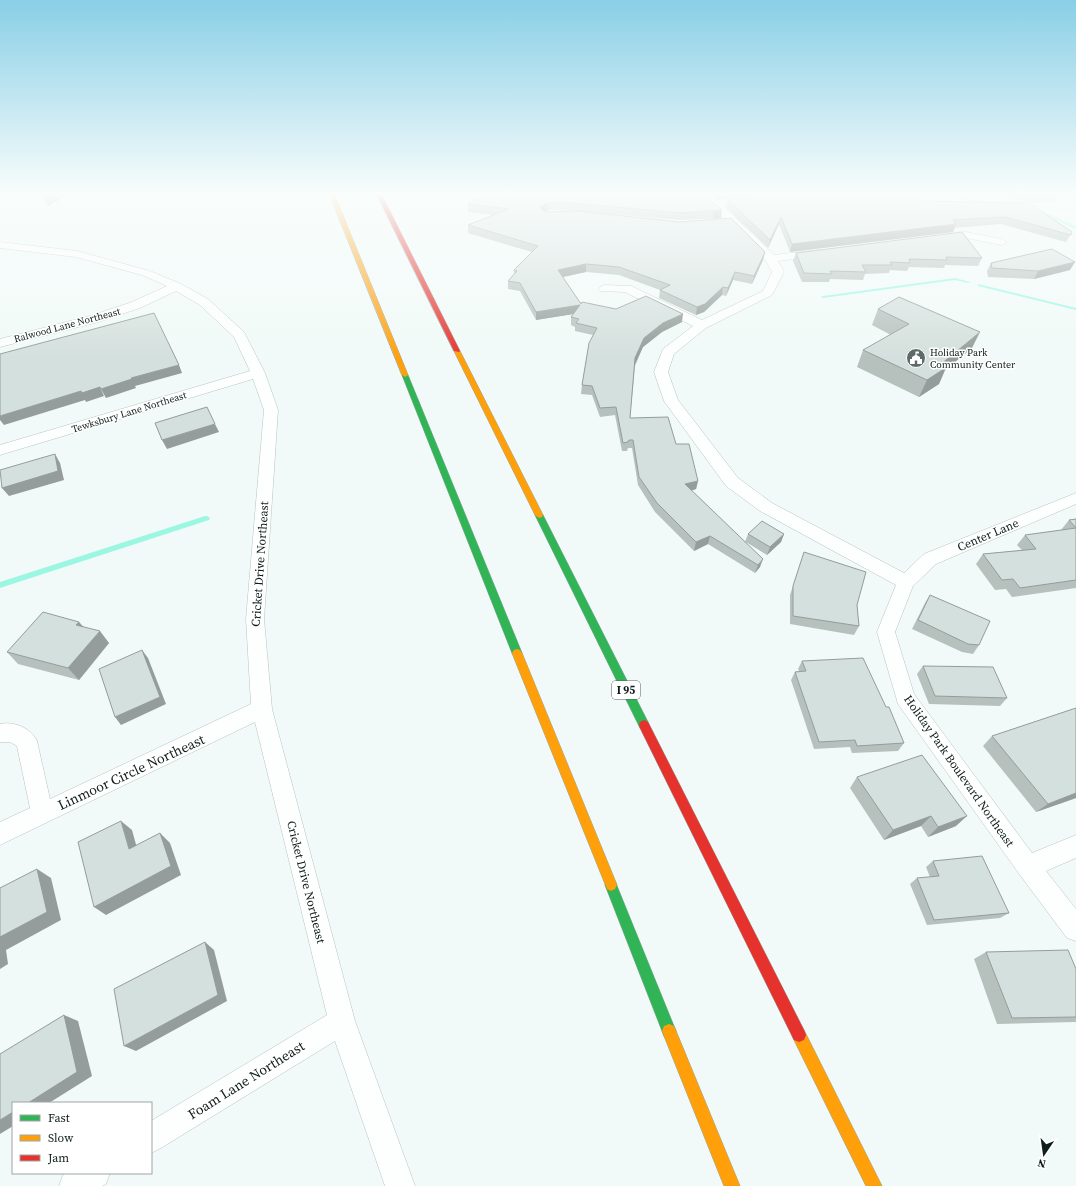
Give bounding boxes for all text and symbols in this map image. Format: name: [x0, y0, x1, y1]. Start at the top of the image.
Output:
street label: Ralwood Lane Northeast: [12, 304, 122, 345]
place label: Holiday Park Community Center: [930, 346, 1016, 371]
public building icon: Holiday Park Community Center: [905, 347, 927, 369]
street label: Tewksbury Lane Northeast: [70, 388, 189, 436]
street label: Cricket Drive Northeast: [248, 501, 272, 627]
street label: Center Lane: [955, 515, 1021, 555]
road number: I 95: [612, 681, 640, 699]
street label: Holiday Park Boulevard Northeast: [900, 692, 1018, 850]
street label: Linmoor Circle Northeast: [54, 729, 208, 815]
street label: Cricket Drive Northeast: [283, 819, 329, 945]
street label: Foam Lane Northeast: [184, 1036, 309, 1124]
legend: [12, 1102, 152, 1174]
text: Fast: [48, 1110, 70, 1126]
text: Slow: [48, 1130, 74, 1146]
north arrow: [1024, 1134, 1064, 1174]
text: Jam: [47, 1150, 69, 1166]
text: N: [1036, 1155, 1047, 1171]

